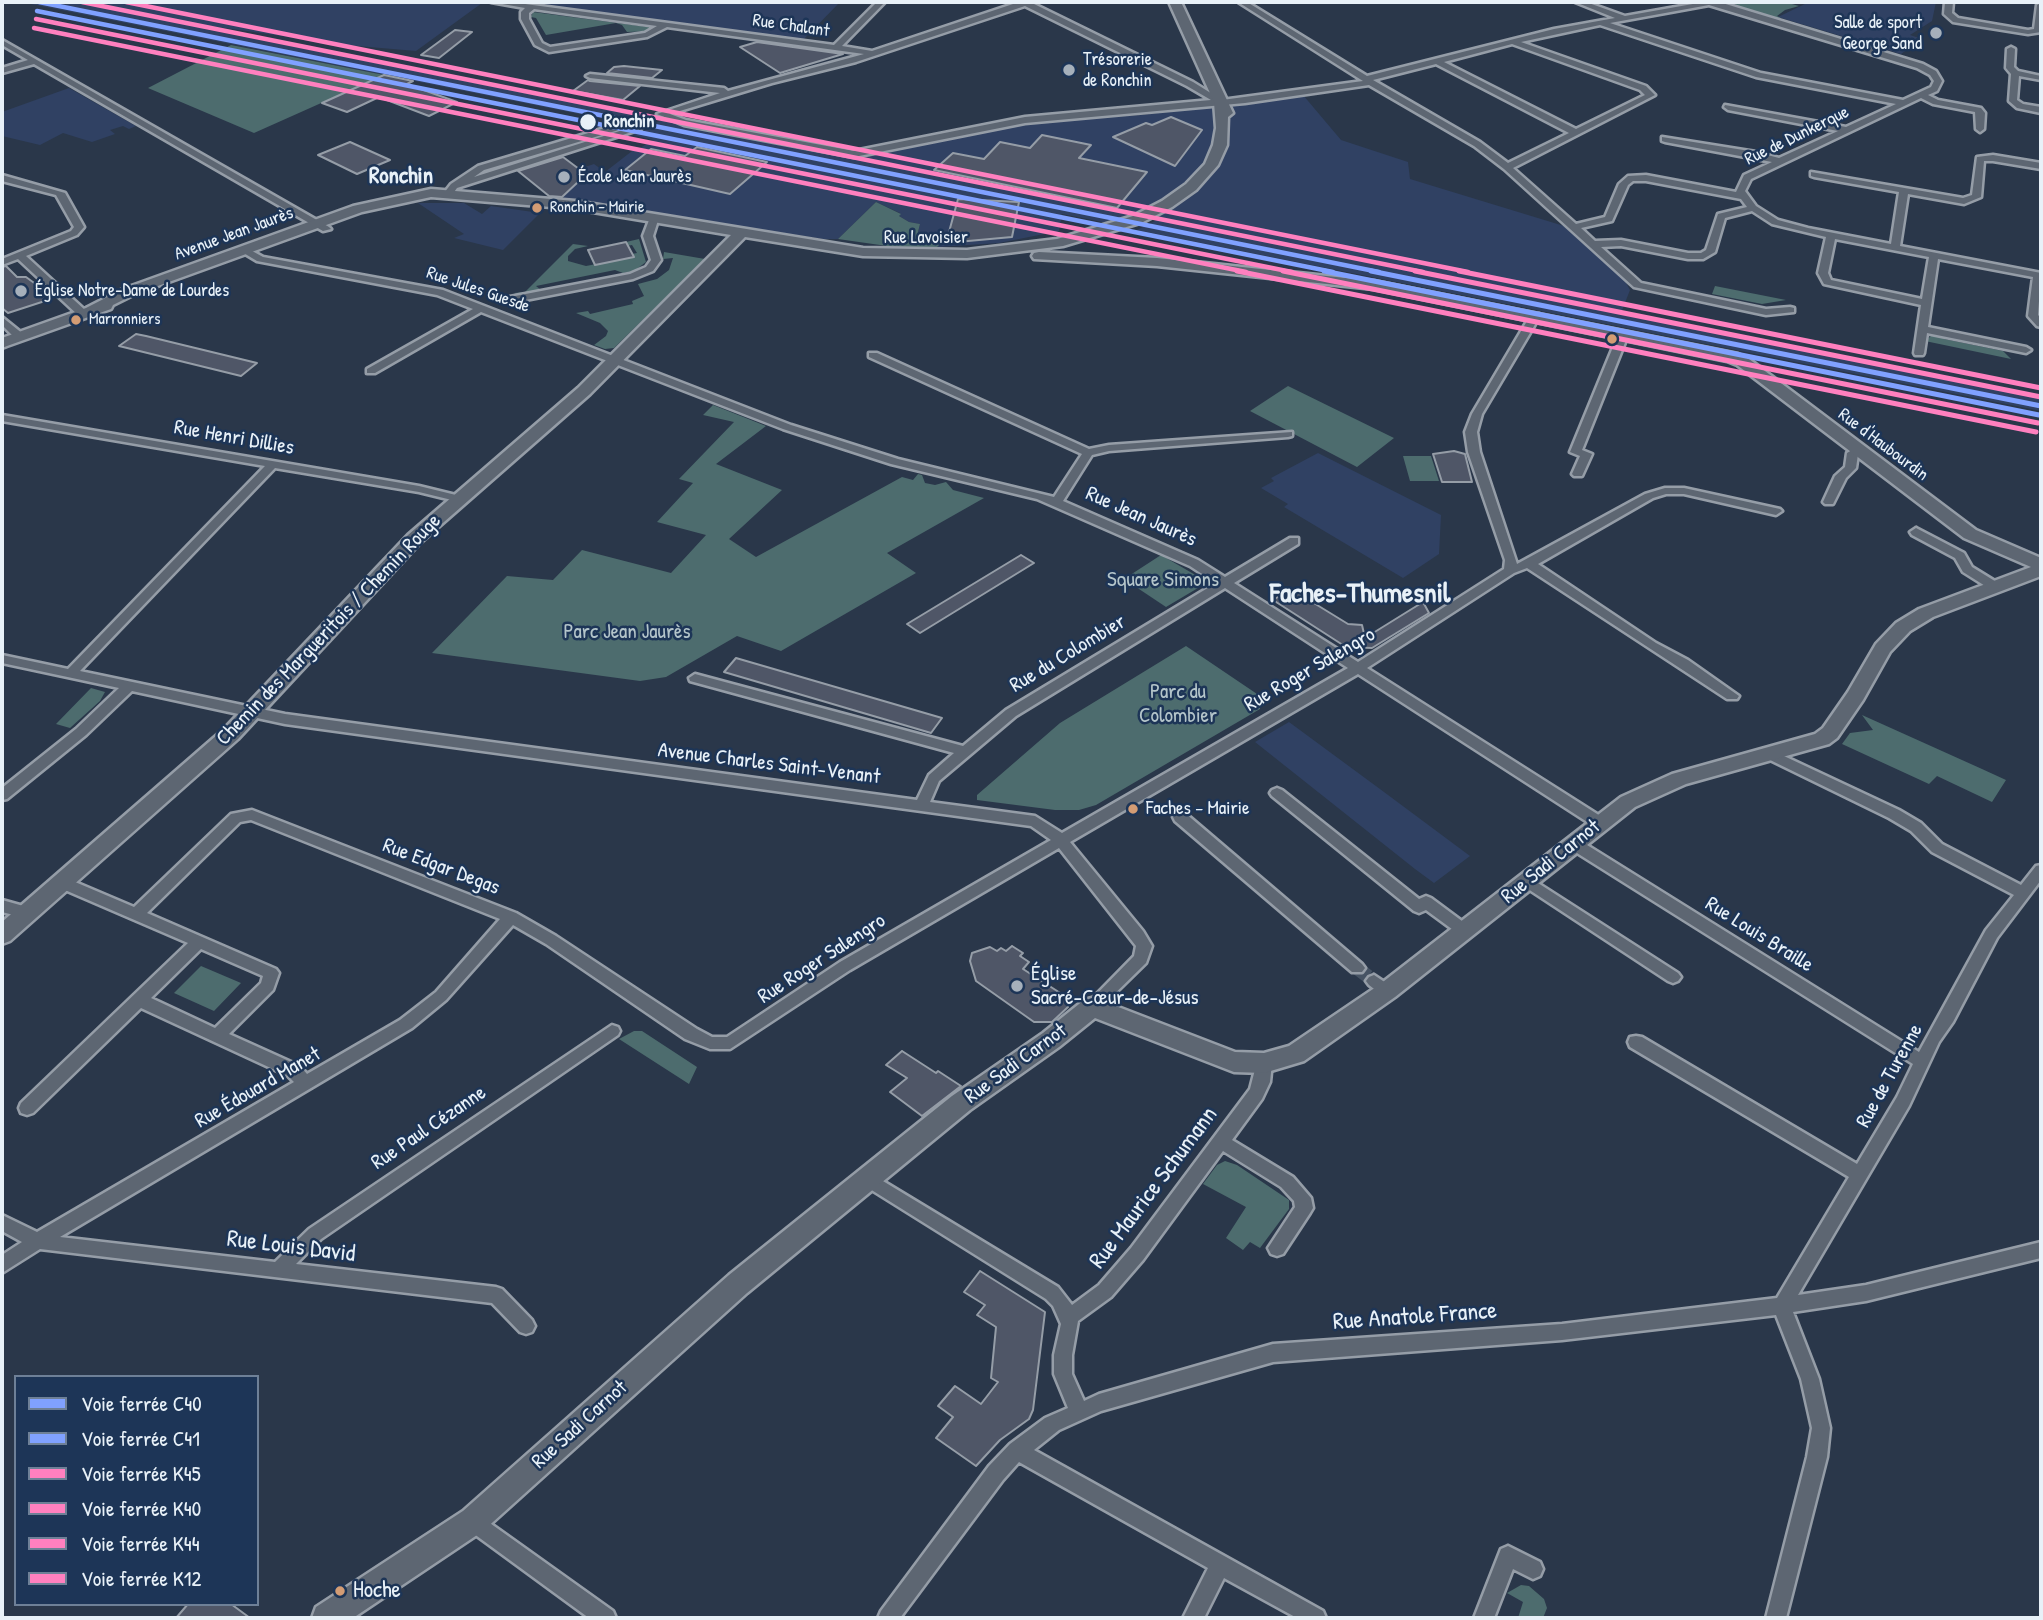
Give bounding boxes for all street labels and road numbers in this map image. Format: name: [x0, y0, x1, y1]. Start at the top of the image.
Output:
street label: Rue Chalant: [751, 10, 831, 42]
street label: Rue de Dunkerque: [1741, 101, 1853, 171]
street label: Avenue Jean Jaurès: [172, 202, 296, 266]
street label: Rue Lavoisier: [884, 227, 968, 249]
street label: Rue Jules Guesde: [424, 262, 532, 318]
street label: Rue d'Haubourdin: [1834, 404, 1932, 486]
street label: Rue Henri Dillies: [172, 415, 296, 461]
street label: Rue Jean Jaurès: [1082, 481, 1200, 553]
street label: Chemin des Margueritois / Chemin Rouge: [211, 509, 447, 751]
street label: Rue du Colombier: [1006, 610, 1130, 698]
street label: Rue Roger Salengro: [1240, 622, 1380, 718]
street label: Avenue Charles Saint-Venant: [656, 738, 882, 790]
street label: Rue Sadi Carnot: [1497, 815, 1605, 909]
street label: Rue Edgar Degas: [379, 833, 503, 901]
street label: Rue Louis Braille: [1700, 892, 1818, 978]
street label: Rue Roger Salengro: [754, 908, 890, 1010]
street label: Rue Sadi Carnot: [960, 1019, 1072, 1109]
street label: Rue de Turenne: [1851, 1020, 1929, 1132]
street label: Rue Édouard Manet: [191, 1042, 325, 1134]
street label: Rue Paul Cézanne: [367, 1080, 491, 1176]
street label: Rue Maurice Schumann: [1084, 1101, 1224, 1275]
street label: Rue Louis David: [225, 1225, 357, 1269]
street label: Rue Anatole France: [1332, 1297, 1498, 1337]
street label: Rue Sadi Carnot: [527, 1376, 633, 1474]

